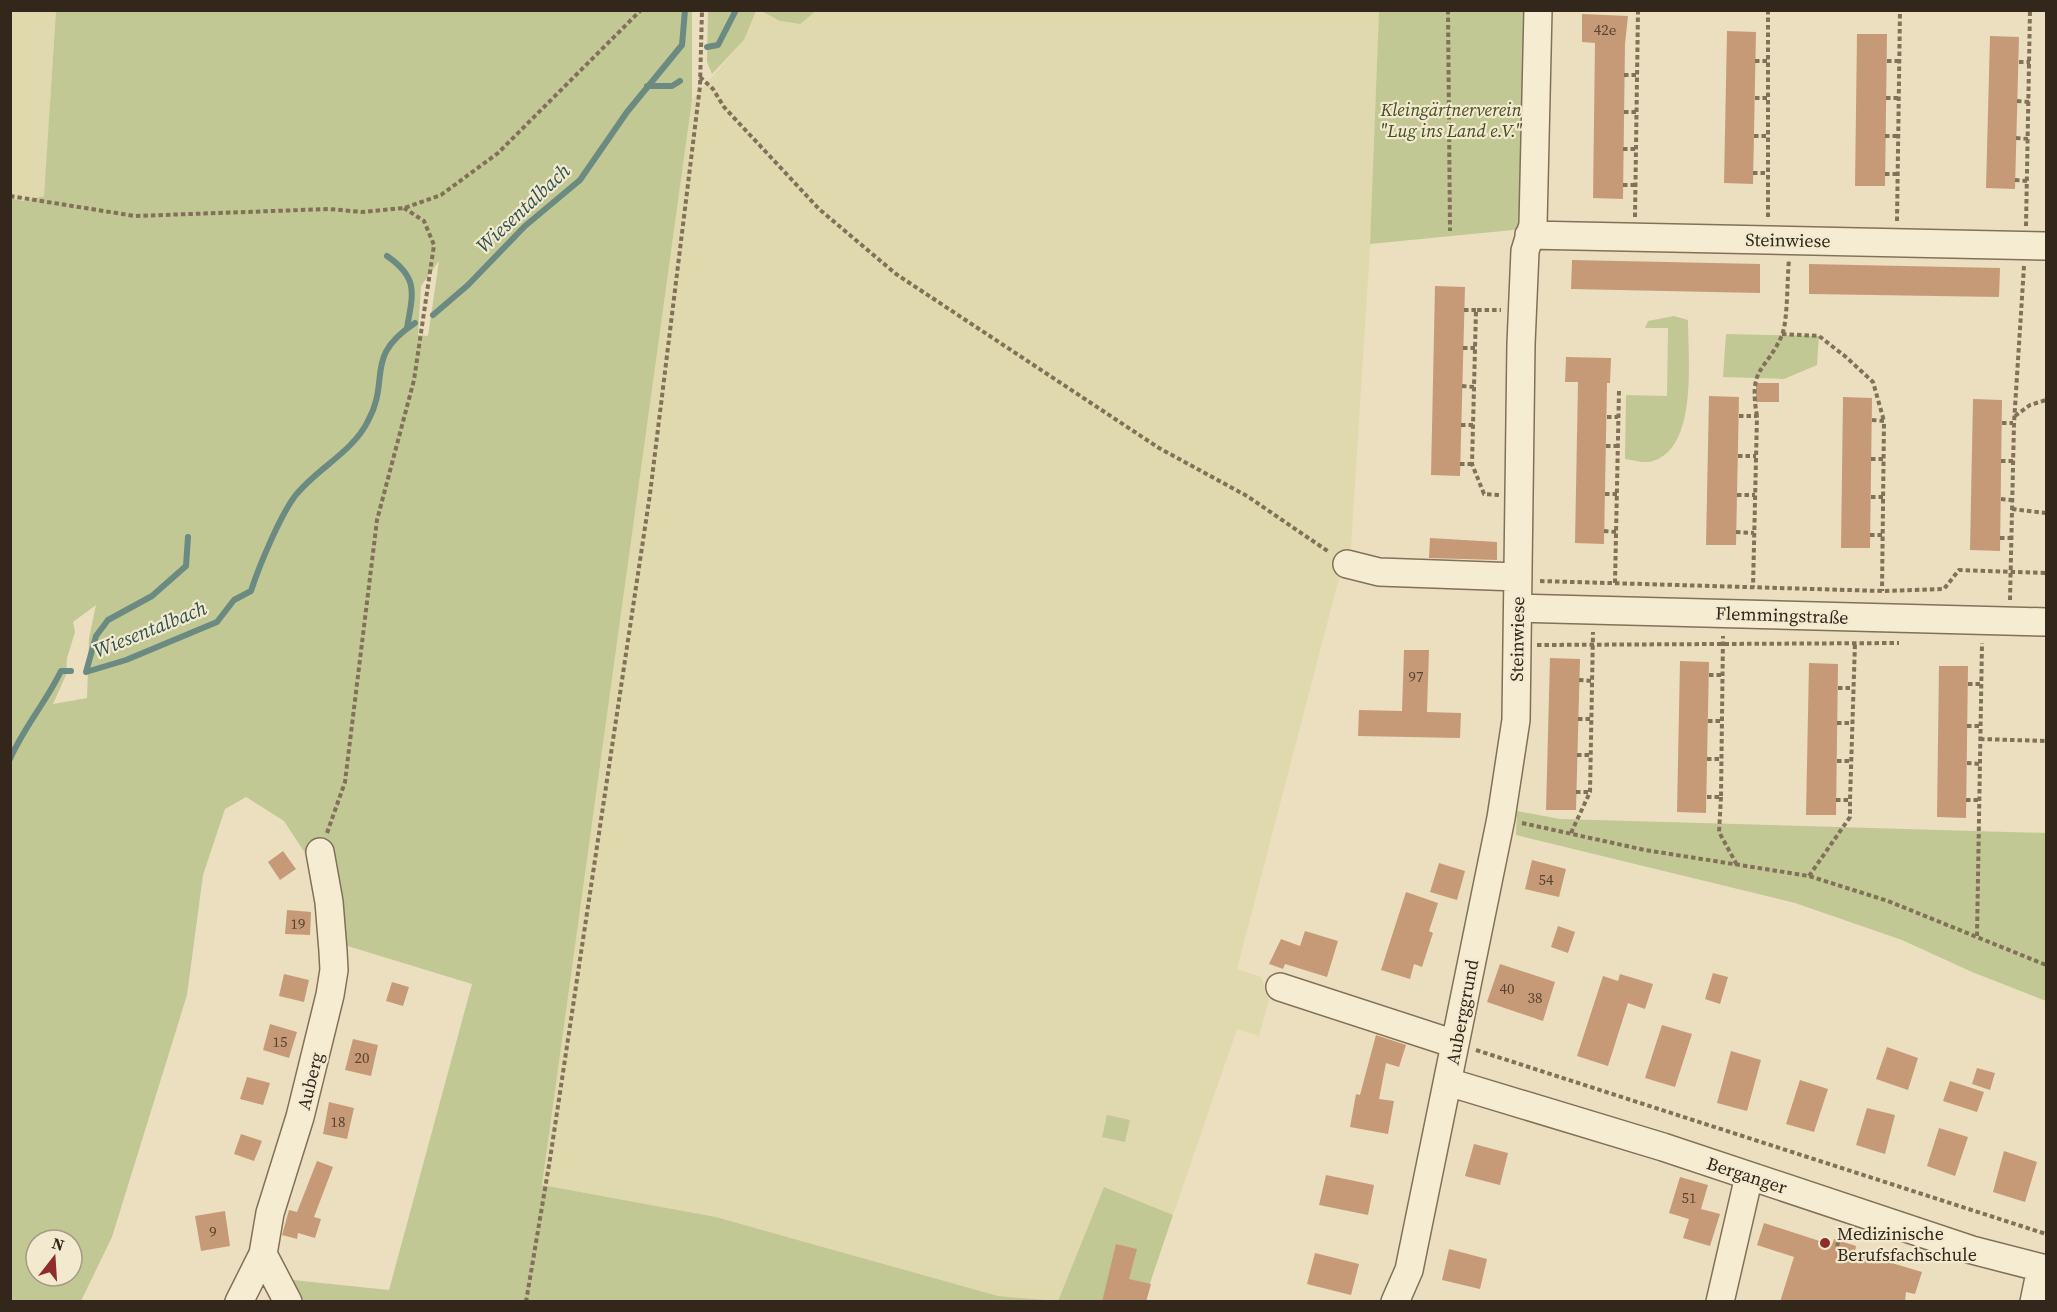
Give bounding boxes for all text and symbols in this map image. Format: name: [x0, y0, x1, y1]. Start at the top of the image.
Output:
house number: 42e: [1594, 19, 1617, 40]
park label: Kleingärtnerverein "Lug ins Land e.V.": [1379, 97, 1523, 143]
water label: Wiesentalbach: [470, 157, 576, 259]
street label: Steinwiese: [1745, 227, 1831, 253]
water label: Wiesentalbach: [89, 594, 211, 664]
street label: Steinwiese: [1504, 596, 1530, 682]
street label: Flemmingstraße: [1715, 600, 1849, 630]
house number: 97: [1408, 666, 1424, 687]
house number: 54: [1538, 869, 1554, 890]
house number: 19: [290, 913, 306, 934]
street label: Auberggrund: [1440, 957, 1484, 1067]
house number: 40: [1499, 978, 1515, 999]
house number: 38: [1527, 987, 1543, 1008]
house number: 15: [272, 1031, 288, 1052]
house number: 20: [354, 1047, 370, 1068]
street label: Auberg: [291, 1050, 329, 1112]
house number: 18: [330, 1111, 346, 1132]
street label: Berganger: [1704, 1150, 1791, 1200]
house number: 51: [1681, 1187, 1697, 1208]
house number: 9: [209, 1221, 217, 1242]
place label: Medizinische Berufsfachschule: [1837, 1221, 1977, 1267]
north arrow: [24, 1228, 84, 1288]
text: N: [50, 1231, 68, 1256]
marker: Medizinische Berufsfachschule: [1818, 1236, 1832, 1250]

